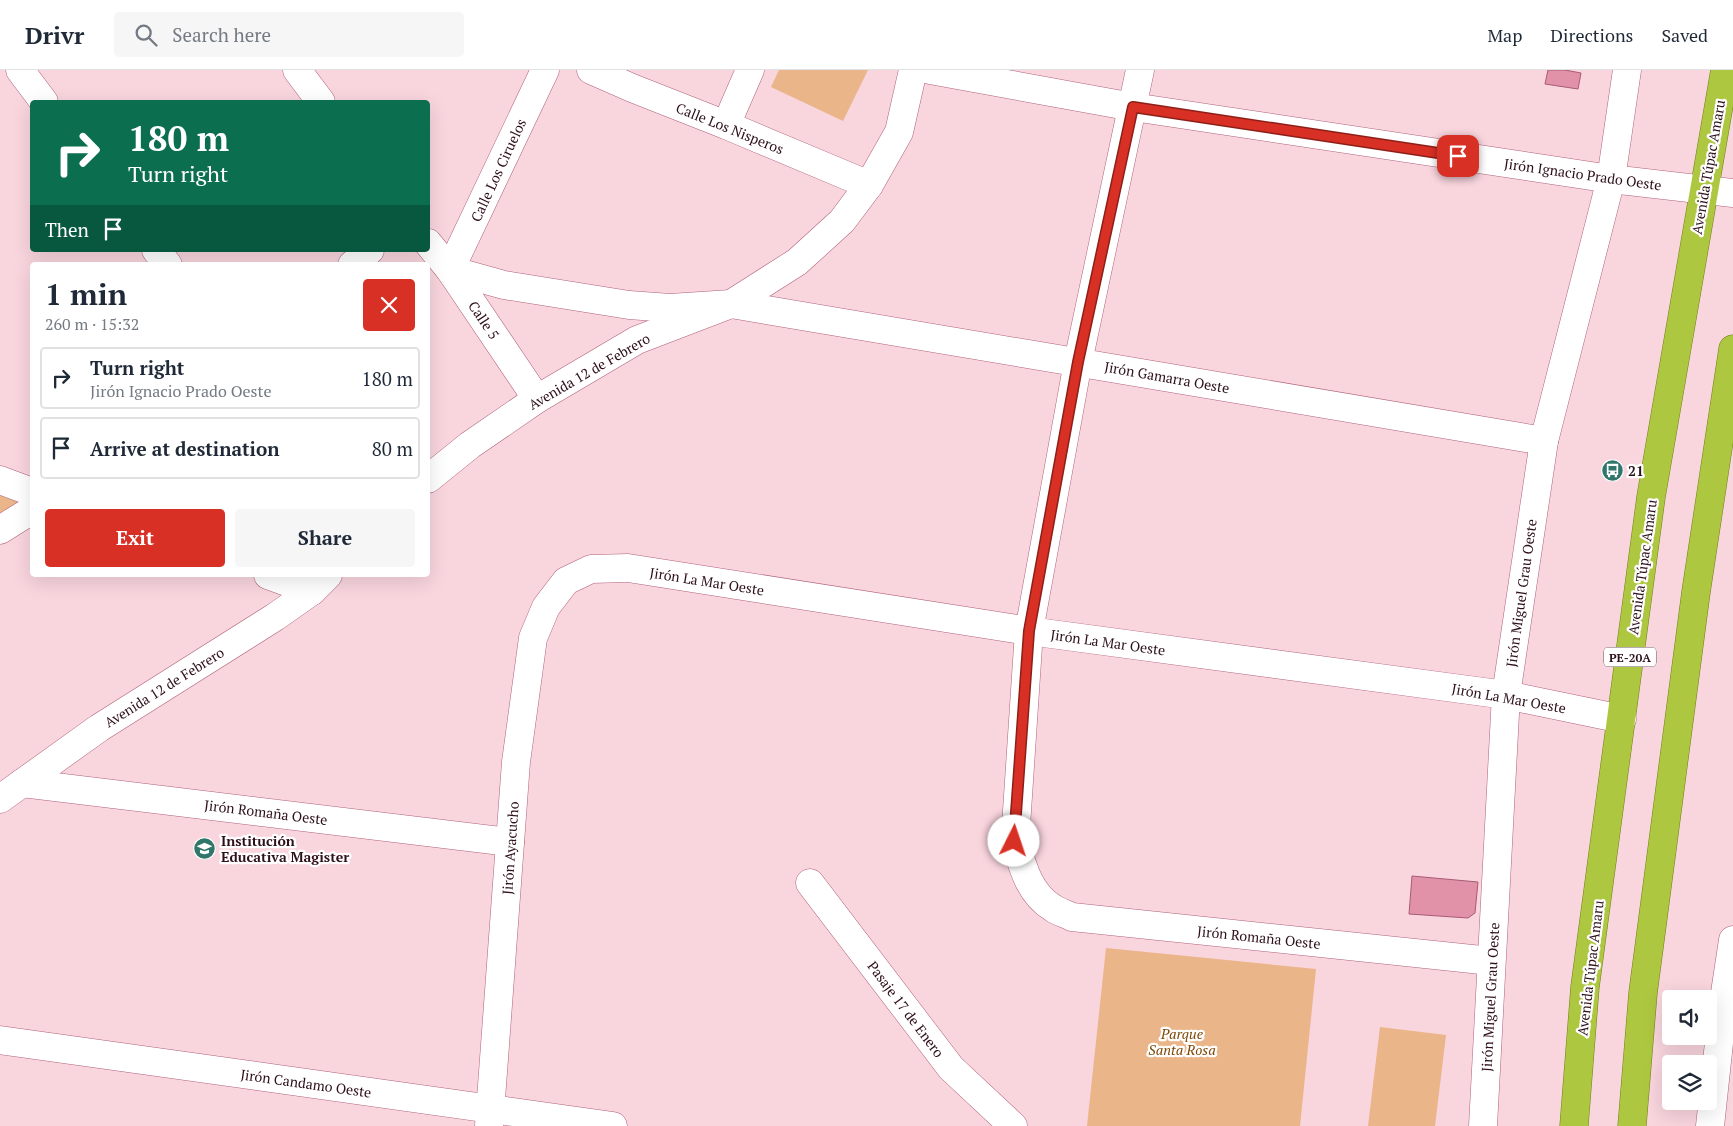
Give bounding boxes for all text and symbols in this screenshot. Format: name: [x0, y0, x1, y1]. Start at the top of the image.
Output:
search box: [114, 12, 464, 57]
text: Drivr: [25, 19, 84, 51]
icon: search: [132, 21, 160, 49]
text: Search here: [172, 22, 271, 47]
text: Map: [1487, 23, 1522, 47]
text: Directions: [1550, 23, 1633, 47]
text: Saved: [1661, 23, 1708, 47]
street label: Calle Los Nisperos: [673, 98, 787, 158]
street label: Avenida Túpac Amaru: [1687, 98, 1729, 236]
text: 180 m: [128, 115, 229, 161]
street label: Calle Los Ciruelos: [466, 115, 530, 225]
icon: right: [45, 120, 110, 185]
pin: [1437, 135, 1479, 177]
icon: arrive: [1444, 142, 1472, 170]
street label: Jirón Ignacio Prado Oeste: [1503, 154, 1663, 194]
text: Turn right: [128, 159, 228, 188]
icon: arrive: [99, 215, 127, 243]
text: Then: [45, 217, 89, 242]
text: 1 min: [45, 274, 127, 314]
button: close: [363, 279, 415, 331]
street label: Calle 5: [464, 297, 504, 343]
text: 260 m · 15:32: [45, 313, 139, 335]
street label: Avenida 12 de Febrero: [525, 328, 654, 414]
text: Turn right: [90, 355, 184, 380]
street label: Jirón Gamarra Oeste: [1103, 357, 1231, 397]
icon: right: [47, 364, 75, 392]
text: 180 m: [362, 366, 413, 391]
text: Jirón Ignacio Prado Oeste: [90, 380, 271, 402]
icon: arrive: [47, 434, 75, 462]
text: Arrive at destination: [90, 436, 279, 461]
text: 80 m: [372, 436, 413, 461]
bus stop icon: 21: [1600, 458, 1624, 482]
place label: 21: [1628, 461, 1644, 480]
street label: Avenida Túpac Amaru: [1623, 498, 1661, 636]
button: Exit: [45, 509, 225, 567]
button: Share: [235, 509, 415, 567]
street label: Jirón Miguel Grau Oeste: [1501, 518, 1541, 668]
street label: Jirón La Mar Oeste: [648, 563, 766, 599]
street label: Jirón La Mar Oeste: [1049, 625, 1167, 659]
street label: Avenida 12 de Febrero: [101, 642, 228, 732]
road number: PE-20A: [1604, 648, 1656, 666]
street label: Jirón La Mar Oeste: [1450, 679, 1568, 717]
street label: Jirón Romaña Oeste: [203, 795, 329, 829]
street label: Jirón Ayacucho: [497, 801, 523, 895]
position arrow: [987, 814, 1039, 866]
place label: Institución Educativa Magister: [221, 831, 349, 866]
school or university icon: Institución Educativa Magister: [193, 836, 217, 860]
street label: Avenida Túpac Amaru: [1572, 899, 1608, 1037]
street label: Jirón Romaña Oeste: [1196, 921, 1322, 953]
street label: Jirón Miguel Grau Oeste: [1477, 922, 1503, 1072]
street label: Pasaje 17 de Enero: [863, 957, 949, 1061]
map controls: [1662, 990, 1717, 1110]
button: sound: [1662, 990, 1717, 1045]
park label: Parque Santa Rosa: [1148, 1024, 1216, 1059]
button: layers: [1662, 1055, 1717, 1110]
street label: Jirón Candamo Oeste: [239, 1064, 373, 1102]

